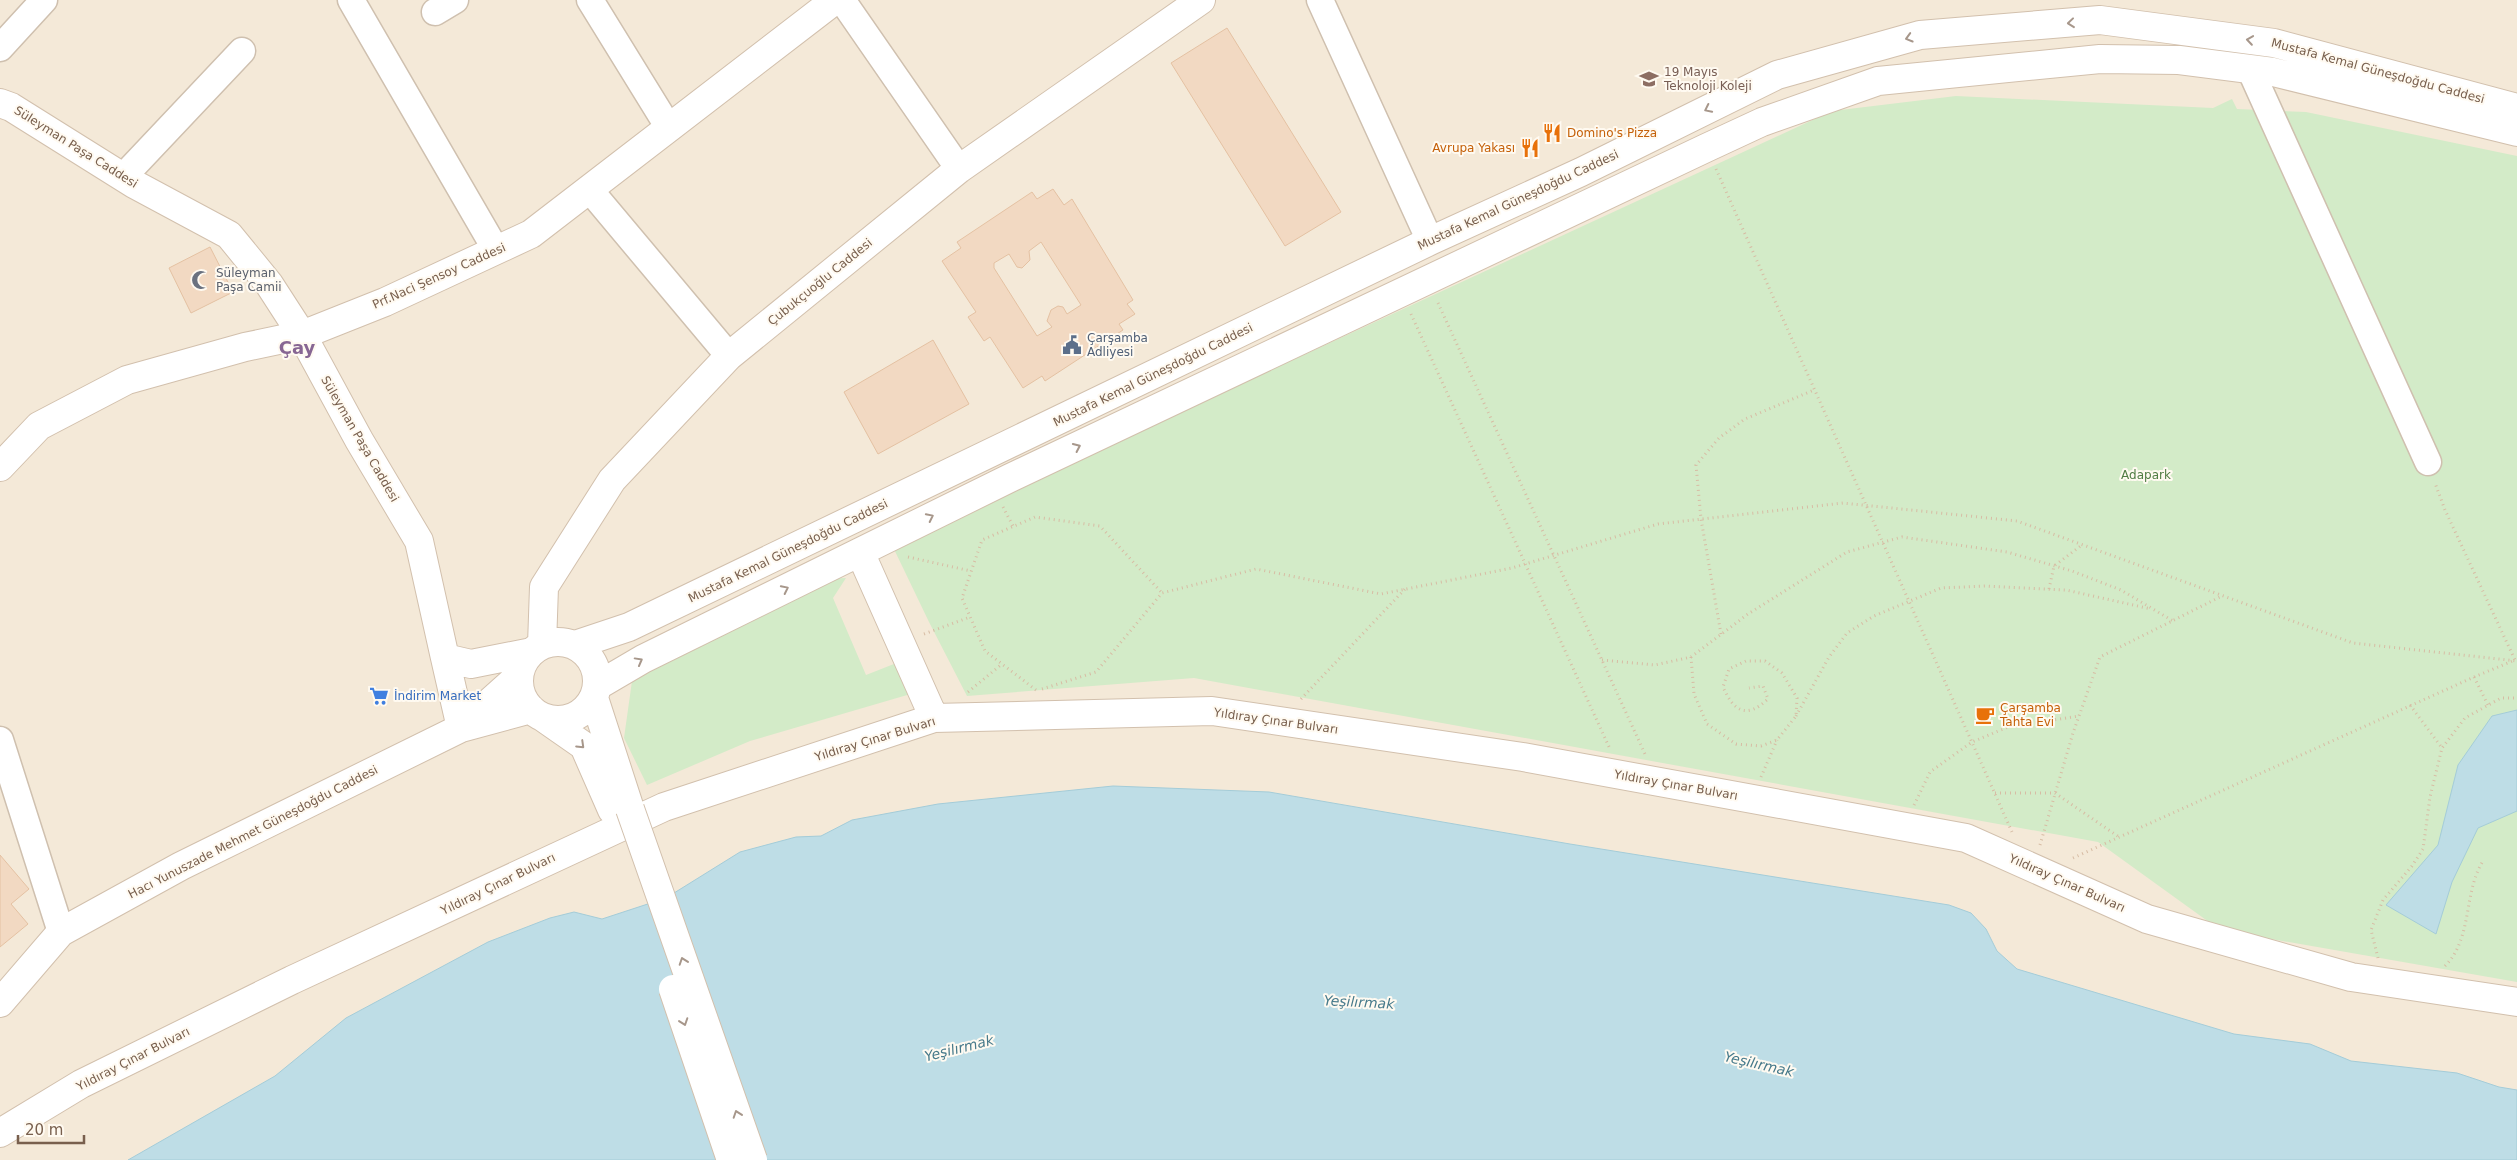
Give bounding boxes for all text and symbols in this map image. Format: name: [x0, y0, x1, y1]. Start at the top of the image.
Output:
one-way arrow: [2067, 17, 2075, 28]
one-way arrow: [1906, 32, 1914, 42]
one-way arrow: [2245, 35, 2254, 45]
street label: Mustafa Kemal Güneşdoğdu Caddesi: [2270, 36, 2486, 106]
place label: 19 Mayıs Teknoloji Koleji: [1663, 65, 1752, 93]
school or university icon: 19 Mayıs Teknoloji Koleji: [1638, 68, 1660, 90]
street label: Süleyman Paşa Caddesi: [12, 103, 140, 191]
one-way arrow: [1704, 103, 1713, 113]
restaurant icon: Domino's Pizza: [1541, 122, 1563, 144]
place label: Domino's Pizza: [1567, 126, 1657, 140]
restaurant icon: Avrupa Yakası: [1519, 137, 1541, 159]
place label: Avrupa Yakası: [1432, 141, 1515, 155]
street label: Mustafa Kemal Güneşdoğdu Caddesi: [1415, 147, 1621, 253]
street label: Çubukçuoğlu Caddesi: [765, 236, 875, 328]
street label: Prf.Naci Şensoy Caddesi: [370, 240, 508, 312]
place label: Süleyman Paşa Camii: [216, 266, 282, 294]
mosque icon: Süleyman Paşa Camii: [190, 269, 212, 291]
street label: Mustafa Kemal Güneşdoğdu Caddesi: [1051, 320, 1255, 430]
place label: Çarşamba Adliyesi: [1087, 331, 1148, 359]
public building icon: Çarşamba Adliyesi: [1061, 334, 1083, 356]
district label: Çay: [279, 337, 316, 358]
street label: Süleyman Paşa Caddesi: [318, 374, 402, 504]
one-way arrow: [1072, 442, 1081, 453]
park label: Adapark: [2121, 468, 2171, 482]
street label: Mustafa Kemal Güneşdoğdu Caddesi: [686, 496, 890, 606]
one-way arrow: [925, 514, 934, 524]
one-way arrow: [780, 585, 789, 595]
one-way arrow: [634, 658, 643, 668]
supermarket icon: İndirim Market: [368, 685, 390, 707]
place label: İndirim Market: [394, 688, 481, 703]
place label: Çarşamba Tahta Evi: [1999, 701, 2061, 729]
cafe icon: Çarşamba Tahta Evi: [1974, 704, 1996, 726]
street label: Yıldıray Çınar Bulvarı: [1212, 705, 1339, 737]
street label: Yıldıray Çınar Bulvarı: [812, 714, 937, 764]
one-way arrow: [575, 739, 584, 748]
street label: Hacı Yunuszade Mehmet Güneşdoğdu Caddesi: [126, 763, 380, 901]
street label: Yıldıray Çınar Bulvarı: [1612, 767, 1739, 803]
street label: Yıldıray Çınar Bulvarı: [438, 850, 557, 918]
street label: Yıldıray Çınar Bulvarı: [2006, 851, 2127, 915]
one-way arrow: [679, 957, 689, 965]
water label: Yeşilırmak: [1323, 992, 1396, 1012]
one-way arrow: [679, 1017, 689, 1026]
street label: Yıldıray Çınar Bulvarı: [73, 1024, 192, 1094]
water label: Yeşilırmak: [923, 1031, 996, 1064]
water label: Yeşilırmak: [1723, 1048, 1796, 1080]
one-way arrow: [733, 1110, 743, 1119]
scale bar: [18, 1112, 84, 1144]
text: 20 m: [25, 1121, 63, 1139]

